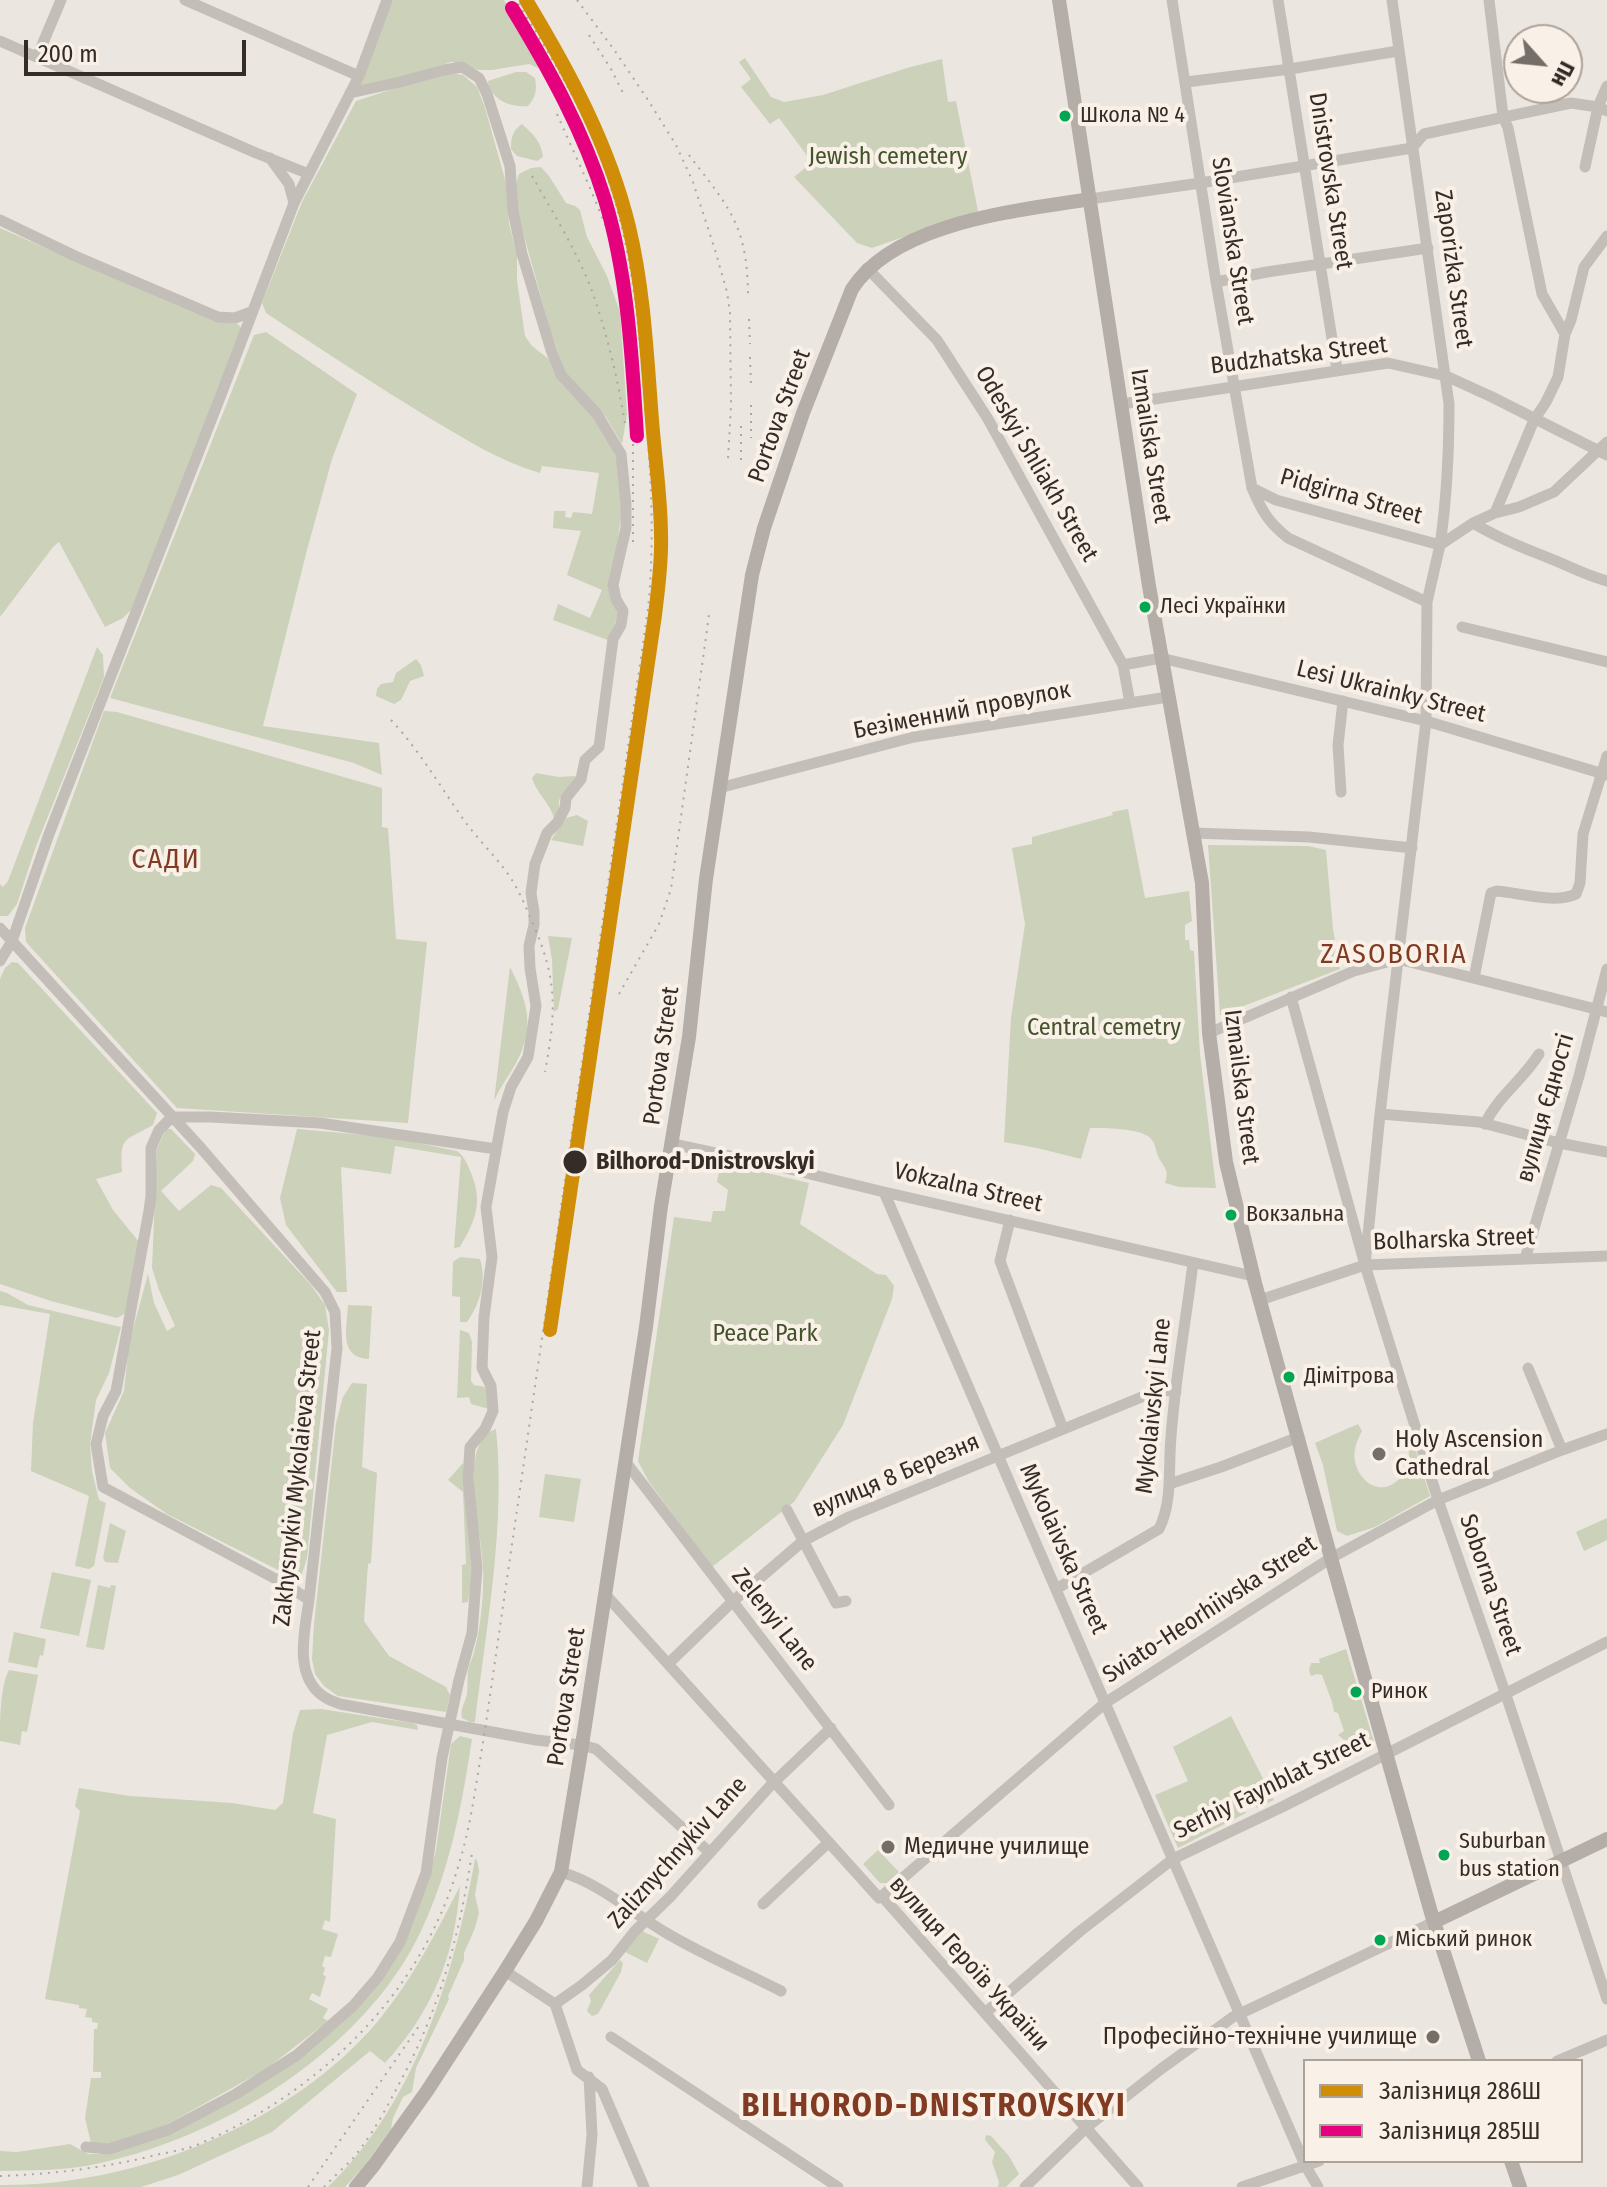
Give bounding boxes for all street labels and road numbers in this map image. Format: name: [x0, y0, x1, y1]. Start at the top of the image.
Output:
street label: Dnistrovska Street: [1302, 90, 1358, 272]
street label: Slovianska Street: [1205, 155, 1259, 327]
street label: Zaporizka Street: [1428, 188, 1478, 350]
street label: Budzhatska Street: [1209, 331, 1389, 381]
street label: Portova Street: [743, 345, 817, 487]
street label: Odeskyi Shliakh Street: [968, 361, 1104, 567]
street label: Izmailska Street: [1124, 367, 1176, 525]
street label: Pidgirna Street: [1277, 463, 1425, 531]
street label: Lesi Ukrainky Street: [1293, 655, 1489, 729]
street label: Безіменний провулок: [851, 676, 1073, 746]
street label: Portova Street: [638, 985, 686, 1127]
street label: Izmailska Street: [1217, 1008, 1265, 1166]
street label: вулиця Єдності: [1511, 1030, 1581, 1186]
street label: Vokzalna Street: [891, 1157, 1045, 1219]
street label: Bolharska Street: [1373, 1223, 1535, 1257]
street label: Mykolaivskyi Lane: [1130, 1317, 1178, 1495]
street label: Zakhysnykiv Mykolaieva Street: [268, 1328, 328, 1628]
street label: вулиця 8 Березня: [808, 1428, 984, 1524]
street label: Mykolaivska Street: [1013, 1459, 1113, 1639]
street label: Soborna Street: [1452, 1511, 1528, 1659]
street label: Sviato-Heorhiivska Street: [1098, 1530, 1322, 1690]
street label: Zelenyi Lane: [725, 1563, 823, 1677]
street label: Portova Street: [542, 1626, 592, 1768]
street label: Serhiy Faynblat Street: [1169, 1726, 1375, 1846]
street label: Zaliznychnykiv Lane: [602, 1771, 754, 1935]
street label: вулиця Героїв України: [883, 1871, 1055, 2057]

